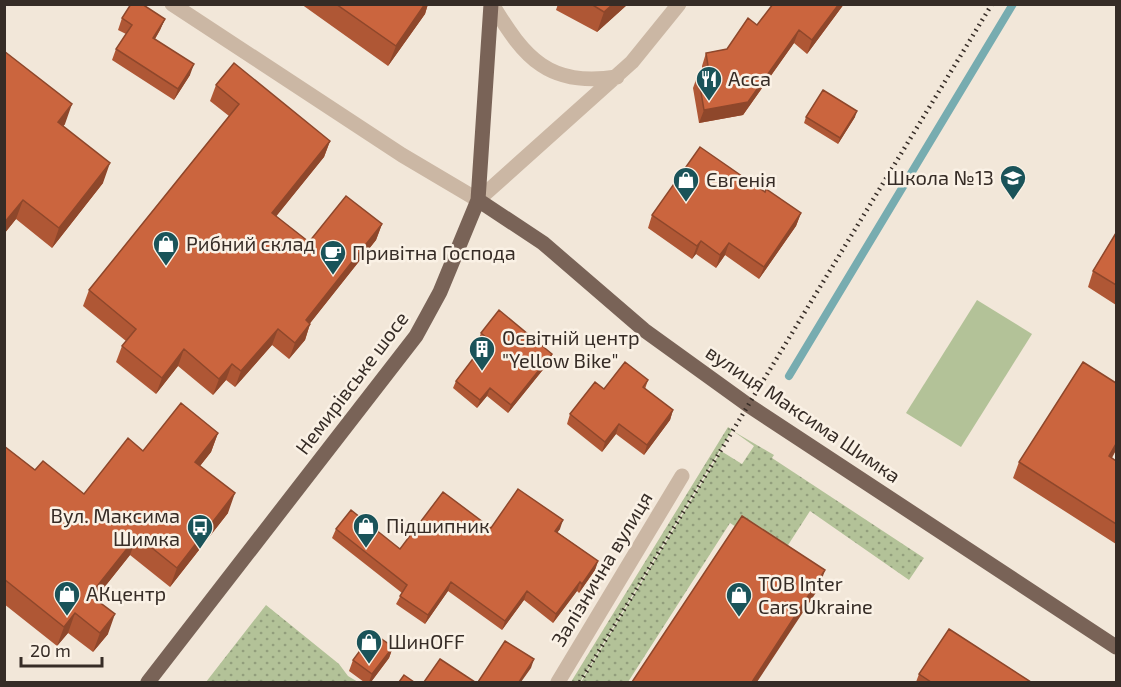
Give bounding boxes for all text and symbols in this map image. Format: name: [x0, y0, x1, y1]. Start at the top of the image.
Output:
restaurant icon: Асса: [694, 64, 724, 102]
place label: Асса: [728, 66, 771, 90]
school or university icon: Школа №13: [998, 163, 1028, 201]
shop icon: Євгенія: [671, 165, 701, 203]
place label: Школа №13: [886, 165, 994, 189]
place label: Євгенія: [706, 167, 776, 191]
shop icon: Рибний склад: [151, 229, 181, 267]
place label: Рибний склад: [186, 231, 315, 255]
cafe icon: Привітна Господа: [318, 238, 348, 276]
place label: Привітна Господа: [352, 240, 516, 264]
street label: Немирівське шосе: [290, 306, 413, 459]
place label: Освітній центр "Yellow Bike": [502, 325, 640, 372]
building icon: Освітній центр "Yellow Bike": [467, 334, 497, 372]
street label: вулиця Максима Шимка: [701, 339, 905, 488]
street label: Залізнична вулиця: [546, 487, 658, 651]
place label: Вул. Максима Шимка: [51, 503, 180, 550]
shop icon: Підшипник: [351, 511, 381, 549]
bus stop icon: Вул. Максима Шимка: [185, 512, 215, 550]
place label: Підшипник: [386, 513, 490, 537]
place label: ТОВ Inter Cars Ukraine: [758, 571, 873, 618]
shop icon: АКцентр: [52, 579, 82, 617]
shop icon: ТОВ Inter Cars Ukraine: [724, 580, 754, 618]
place label: АКцентр: [86, 581, 166, 605]
shop icon: ШинOFF: [354, 627, 384, 665]
place label: ШинOFF: [388, 629, 465, 653]
scale bar: [21, 630, 102, 668]
text: 20 m: [30, 639, 71, 661]

